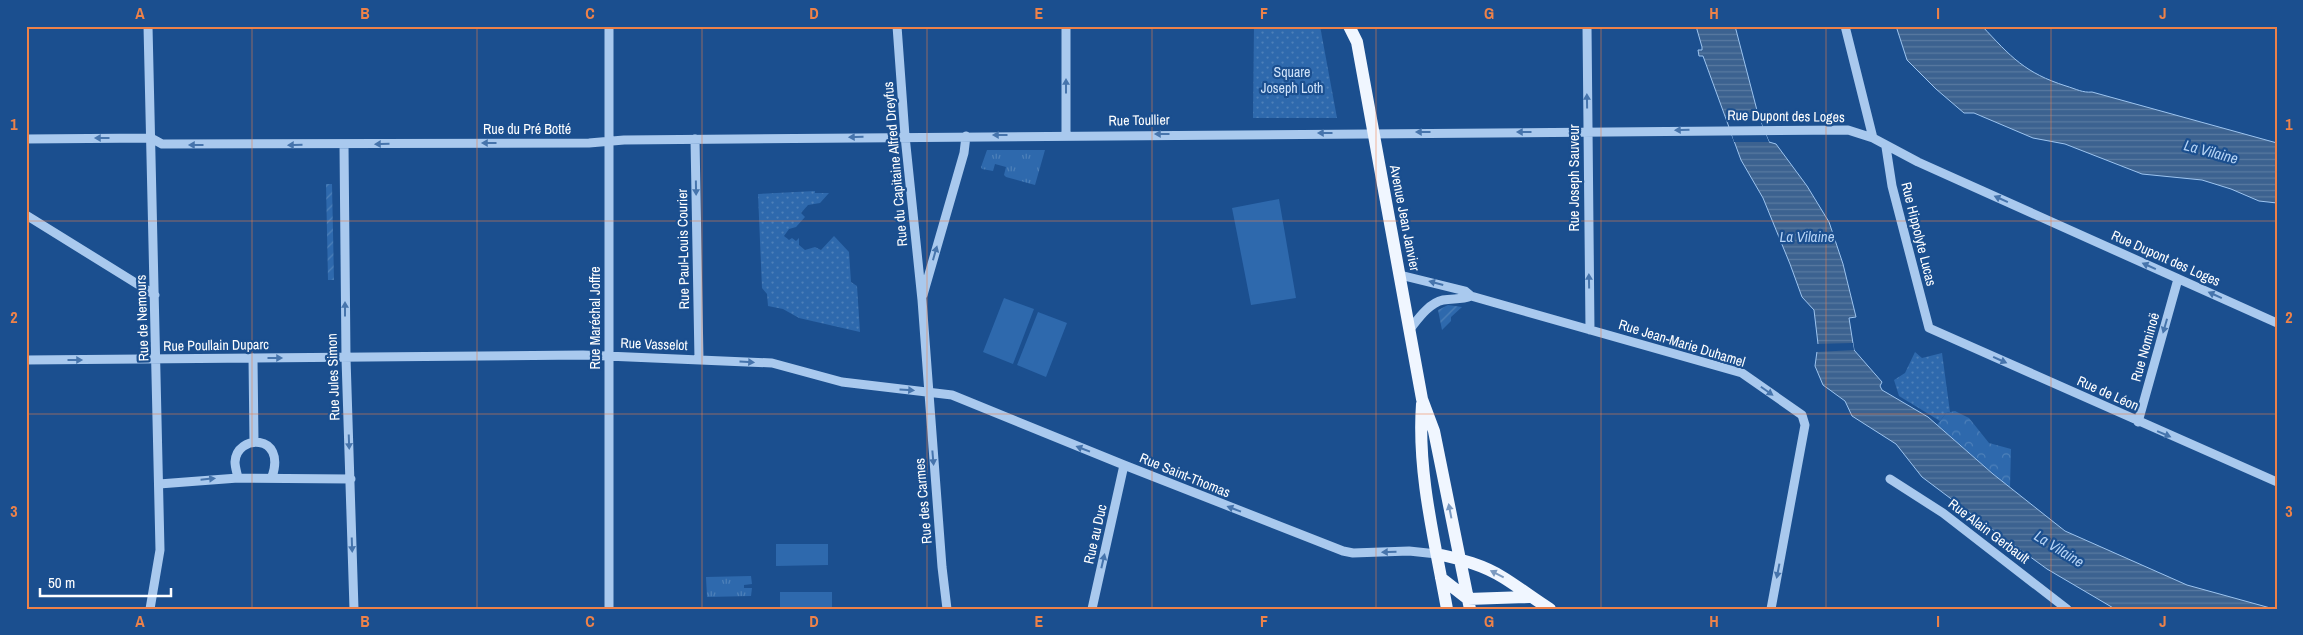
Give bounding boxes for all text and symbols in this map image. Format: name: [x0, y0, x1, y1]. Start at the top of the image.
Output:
text: A: [135, 2, 145, 24]
text: B: [360, 2, 370, 24]
text: C: [585, 2, 595, 24]
text: D: [809, 2, 819, 24]
text: E: [1035, 2, 1044, 24]
text: F: [1260, 2, 1268, 24]
text: G: [1484, 2, 1494, 24]
text: H: [1709, 2, 1719, 24]
text: I: [1936, 2, 1940, 24]
text: J: [2159, 2, 2167, 24]
park label: Square Joseph Loth: [1261, 63, 1323, 97]
one-way arrow: [1062, 78, 1070, 94]
street label: Rue du Capitaine Alfred Dreyfus: [879, 81, 911, 247]
one-way arrow: [1583, 93, 1591, 109]
street label: Rue Dupont des Loges: [1727, 106, 1845, 126]
street label: Rue Toullier: [1108, 110, 1170, 130]
text: 1: [10, 113, 18, 135]
text: 1: [2285, 113, 2293, 135]
street label: Rue du Pré Botté: [483, 120, 571, 138]
street label: Rue Joseph Sauveur: [1565, 124, 1583, 232]
one-way arrow: [1673, 126, 1689, 134]
one-way arrow: [1415, 128, 1431, 136]
one-way arrow: [1516, 128, 1532, 136]
one-way arrow: [1317, 129, 1333, 137]
one-way arrow: [1154, 130, 1170, 138]
one-way arrow: [992, 131, 1008, 139]
one-way arrow: [848, 133, 864, 141]
one-way arrow: [94, 134, 110, 142]
water label: La Vilaine: [2182, 134, 2241, 169]
one-way arrow: [481, 139, 497, 147]
one-way arrow: [374, 140, 390, 148]
one-way arrow: [187, 141, 203, 149]
one-way arrow: [287, 141, 303, 149]
street label: Avenue Jean Janvier: [1386, 162, 1424, 273]
one-way arrow: [692, 180, 700, 196]
street label: Rue Hippolyte Lucas: [1897, 180, 1941, 288]
street label: Rue Paul-Louis Courier: [673, 188, 693, 309]
one-way arrow: [1994, 195, 2008, 203]
water label: La Vilaine: [1779, 226, 1835, 247]
street label: Rue Dupont des Loges: [2109, 226, 2224, 290]
one-way arrow: [932, 245, 940, 260]
one-way arrow: [2142, 261, 2156, 269]
street label: Rue Maréchal Joffre: [586, 266, 604, 370]
one-way arrow: [1585, 273, 1593, 289]
street label: Rue de Nemours: [131, 274, 153, 362]
one-way arrow: [1429, 279, 1444, 287]
one-way arrow: [2208, 291, 2222, 299]
one-way arrow: [341, 301, 349, 317]
text: 2: [10, 306, 18, 328]
text: 2: [2285, 306, 2293, 328]
street label: Rue Nominoë: [2127, 310, 2163, 384]
street label: Rue Jean-Marie Duhamel: [1617, 315, 1747, 371]
one-way arrow: [2160, 318, 2168, 333]
street label: Rue Jules Simon: [322, 333, 344, 421]
street label: Rue Vasselot: [620, 334, 688, 354]
street label: Rue Poullain Duparc: [163, 335, 269, 355]
one-way arrow: [268, 354, 284, 362]
one-way arrow: [67, 356, 83, 364]
one-way arrow: [1993, 357, 2007, 365]
one-way arrow: [740, 358, 756, 366]
street label: Rue de Léon: [2074, 371, 2142, 415]
one-way arrow: [1760, 386, 1774, 396]
one-way arrow: [899, 387, 915, 395]
one-way arrow: [2157, 430, 2171, 438]
one-way arrow: [345, 434, 353, 450]
one-way arrow: [1076, 444, 1091, 452]
street label: Rue Saint-Thomas: [1137, 449, 1233, 501]
one-way arrow: [929, 450, 937, 466]
street label: Rue des Carmes: [910, 457, 936, 545]
one-way arrow: [200, 475, 216, 483]
street label: Rue Alain Gerbault: [1945, 495, 2033, 567]
text: 3: [10, 500, 18, 522]
text: 3: [2285, 500, 2293, 522]
street label: Rue au Duc: [1079, 502, 1111, 566]
one-way arrow: [1446, 503, 1454, 519]
one-way arrow: [1226, 505, 1241, 513]
water label: La Vilaine: [2030, 525, 2088, 572]
one-way arrow: [348, 537, 356, 553]
one-way arrow: [1380, 548, 1396, 556]
one-way arrow: [1099, 553, 1107, 569]
one-way arrow: [1774, 563, 1782, 579]
scale bar: [40, 565, 171, 597]
one-way arrow: [1490, 570, 1504, 578]
text: 50 m: [48, 572, 75, 593]
text: A: [135, 610, 145, 632]
text: B: [360, 610, 370, 632]
text: C: [585, 610, 595, 632]
text: D: [809, 610, 819, 632]
text: E: [1035, 610, 1044, 632]
text: F: [1260, 610, 1268, 632]
text: G: [1484, 610, 1494, 632]
text: H: [1709, 610, 1719, 632]
text: I: [1936, 610, 1940, 632]
text: J: [2159, 610, 2167, 632]

